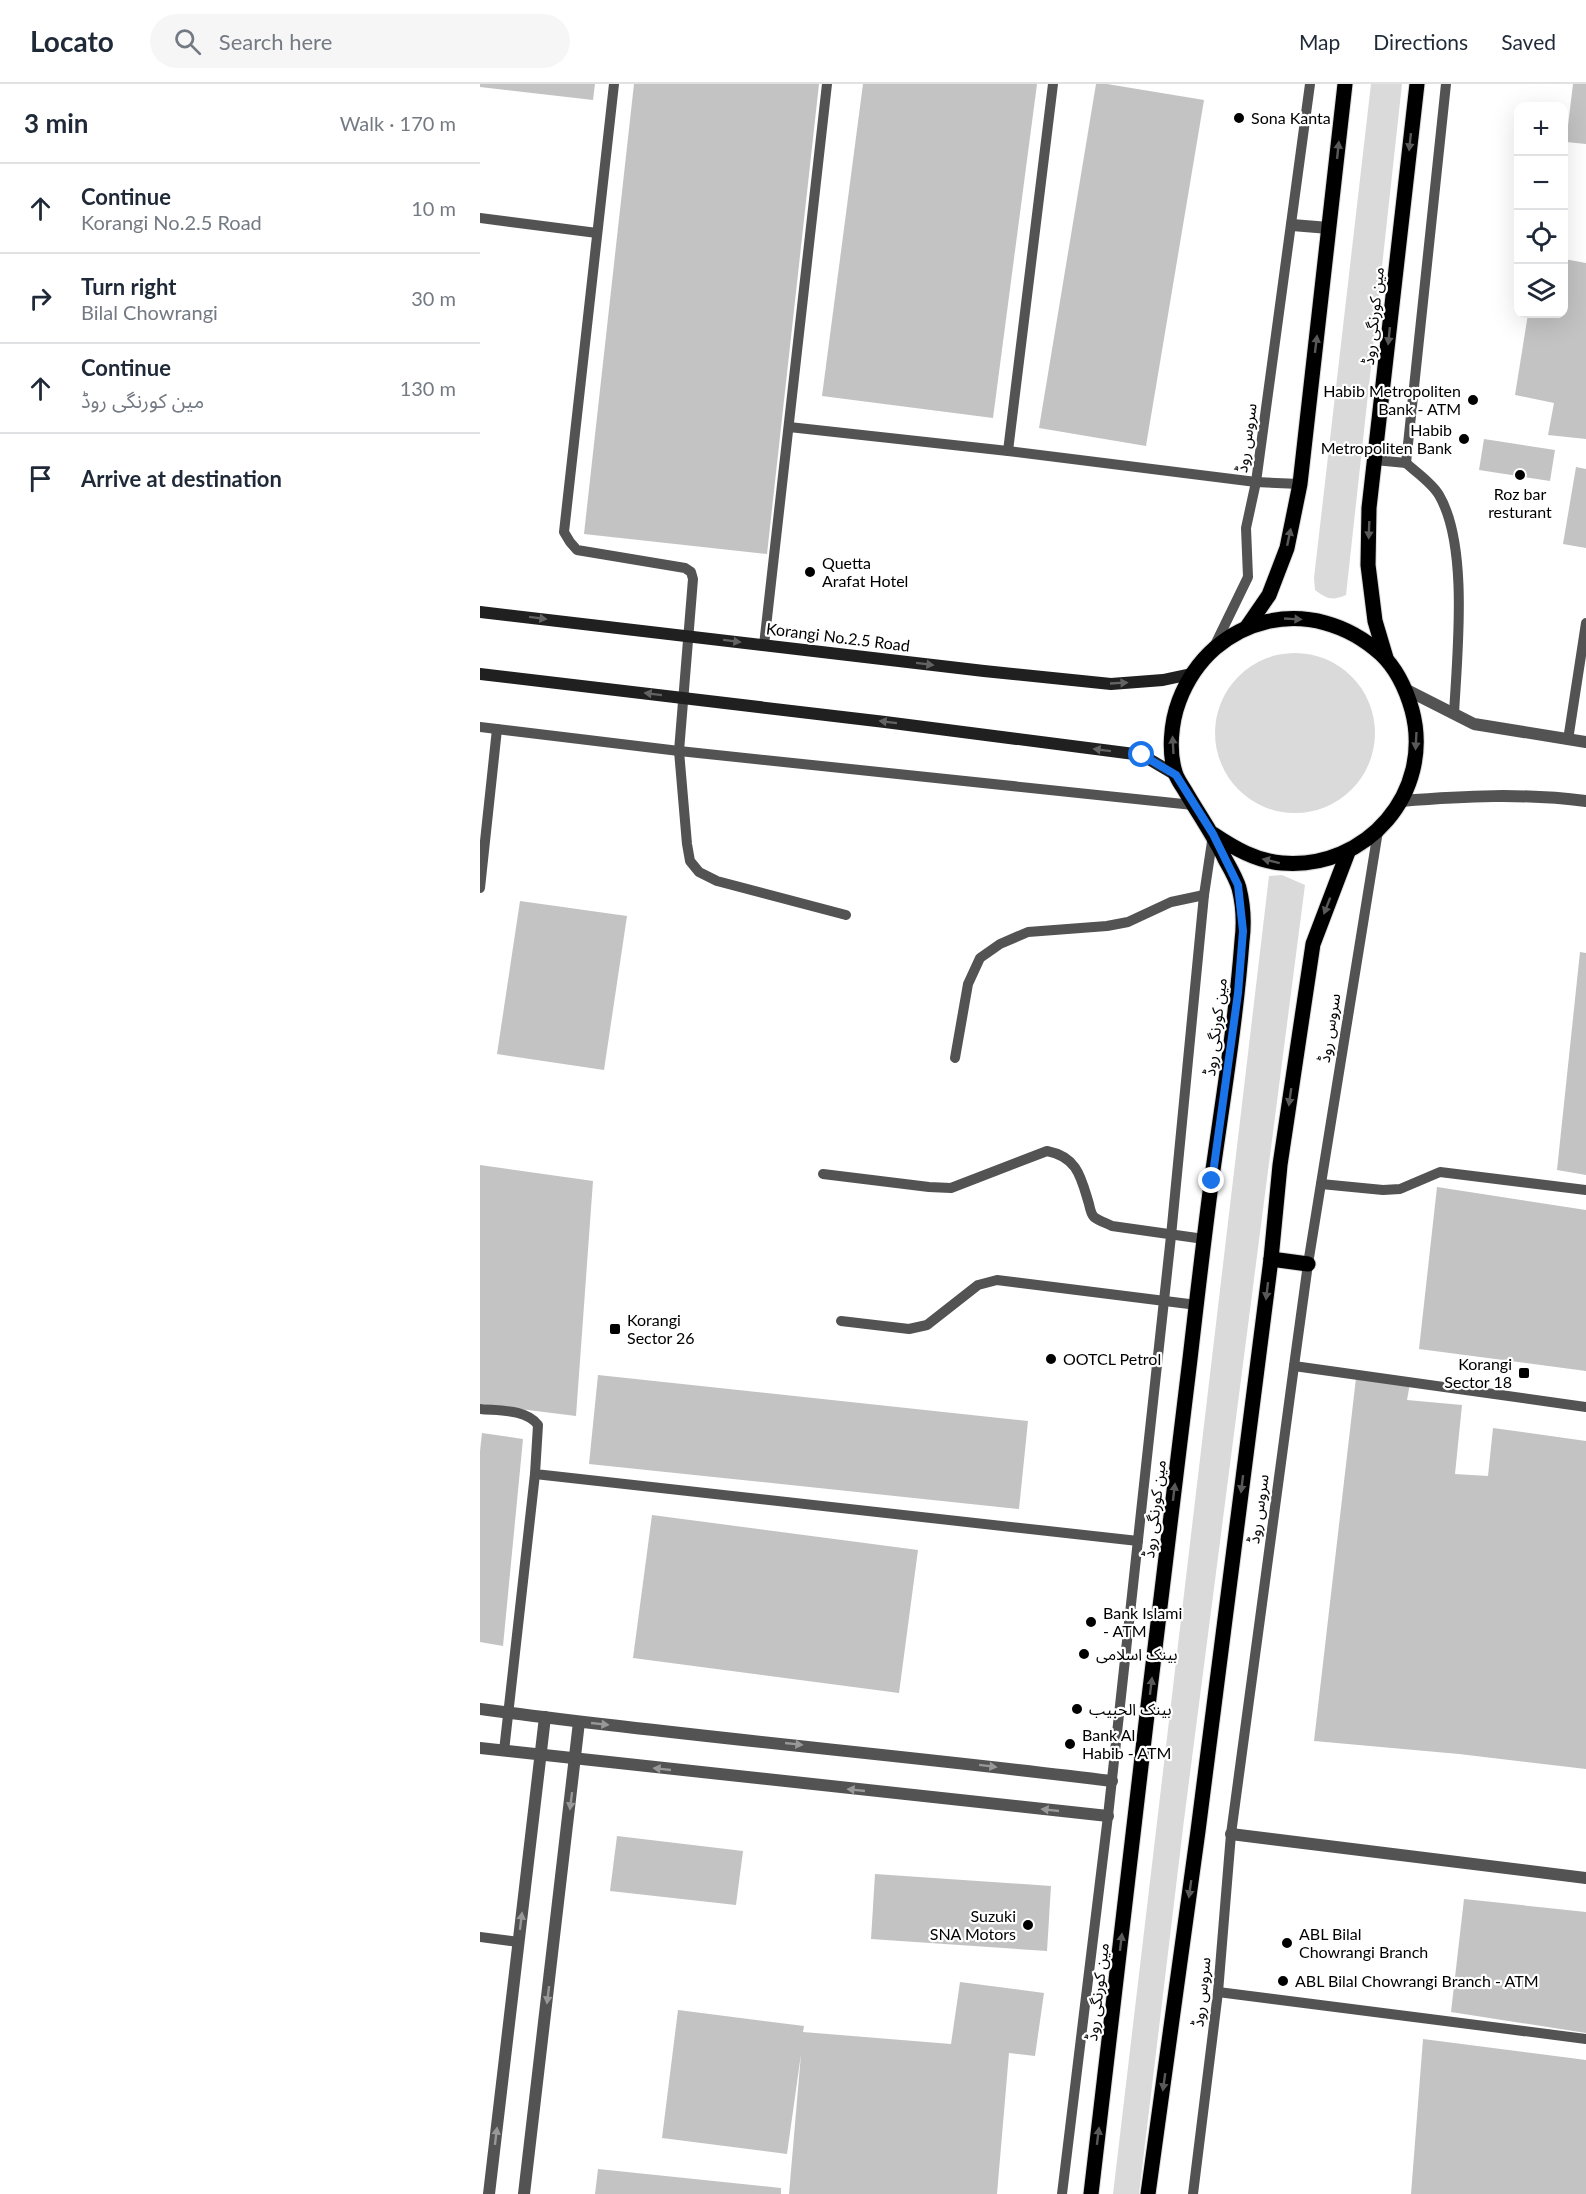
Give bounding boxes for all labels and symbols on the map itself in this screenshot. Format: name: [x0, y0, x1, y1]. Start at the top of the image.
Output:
place label: Sona Kanta: [1251, 108, 1331, 127]
marker: Sona Kanta: [1232, 111, 1246, 125]
one-way arrow: [1405, 133, 1415, 152]
one-way arrow: [1333, 141, 1343, 160]
street label: مین کورنگی روڈ: [1358, 266, 1388, 366]
one-way arrow: [1384, 327, 1394, 346]
one-way arrow: [1311, 334, 1321, 353]
place label: Habib Metropoliten Bank - ATM: [1323, 381, 1461, 418]
marker: Habib Metropoliten Bank - ATM: [1466, 393, 1480, 407]
street label: سروس روڈ: [1231, 402, 1261, 474]
place label: Habib Metropoliten Bank: [1321, 420, 1453, 457]
marker: Habib Metropoliten Bank: [1457, 432, 1471, 446]
marker: Roz bar resturant: [1513, 468, 1527, 482]
place label: Roz bar resturant: [1488, 484, 1552, 521]
one-way arrow: [1364, 520, 1373, 539]
one-way arrow: [1285, 527, 1294, 546]
place label: Quetta Arafat Hotel: [822, 553, 908, 590]
marker: Quetta Arafat Hotel: [803, 565, 817, 579]
one-way arrow: [529, 614, 548, 623]
one-way arrow: [1283, 614, 1302, 623]
street label: Korangi No.2.5 Road: [765, 618, 911, 655]
one-way arrow: [722, 636, 741, 646]
one-way arrow: [916, 659, 935, 669]
one-way arrow: [1110, 679, 1129, 688]
one-way arrow: [643, 689, 662, 698]
one-way arrow: [878, 717, 897, 727]
one-way arrow: [1411, 732, 1420, 751]
one-way arrow: [1168, 735, 1177, 754]
route start: [1128, 741, 1154, 767]
one-way arrow: [1092, 745, 1111, 755]
one-way arrow: [1262, 856, 1280, 866]
one-way arrow: [1322, 898, 1332, 916]
street label: مین کورنگی روڈ: [1199, 977, 1231, 1077]
street label: سروس روڈ: [1314, 992, 1344, 1064]
one-way arrow: [1286, 1088, 1295, 1107]
route end: [1198, 1167, 1224, 1193]
one-way arrow: [1262, 1281, 1271, 1300]
place label: Korangi Sector 26: [627, 1310, 695, 1347]
marker: Korangi Sector 26: [608, 1322, 622, 1336]
place label: OOTCL Petrol: [1063, 1349, 1161, 1368]
marker: OOTCL Petrol: [1044, 1352, 1058, 1366]
place label: Korangi Sector 18: [1444, 1354, 1512, 1391]
marker: Korangi Sector 18: [1517, 1366, 1531, 1380]
street label: مین کورنگی روڈ: [1138, 1459, 1170, 1559]
street label: سروس روڈ: [1243, 1473, 1273, 1545]
one-way arrow: [1237, 1475, 1247, 1494]
one-way arrow: [1169, 1483, 1179, 1502]
place label: Bank Islami - ATM: [1103, 1603, 1182, 1640]
marker: Bank Islami - ATM: [1084, 1615, 1098, 1629]
place label: بینک اسلامی: [1096, 1644, 1178, 1664]
marker: بینک اسلامی: [1077, 1647, 1091, 1661]
one-way arrow: [1147, 1677, 1156, 1696]
place label: بينک الحبيب: [1089, 1699, 1172, 1718]
marker: بينک الحبيب: [1070, 1702, 1084, 1716]
one-way arrow: [591, 1719, 610, 1729]
place label: Bank Al Habib - ATM: [1082, 1725, 1171, 1762]
marker: Bank Al Habib - ATM: [1063, 1737, 1077, 1751]
one-way arrow: [785, 1739, 804, 1749]
one-way arrow: [979, 1761, 998, 1771]
one-way arrow: [653, 1764, 672, 1774]
one-way arrow: [847, 1785, 866, 1795]
one-way arrow: [566, 1792, 576, 1811]
one-way arrow: [1041, 1805, 1060, 1815]
one-way arrow: [1185, 1879, 1195, 1898]
place label: Suzuki SNA Motors: [930, 1906, 1016, 1943]
one-way arrow: [516, 1912, 526, 1931]
marker: Suzuki SNA Motors: [1021, 1918, 1035, 1932]
place label: ABL Bilal Chowrangi Branch: [1299, 1924, 1428, 1961]
one-way arrow: [1116, 1933, 1126, 1952]
marker: ABL Bilal Chowrangi Branch: [1280, 1936, 1294, 1950]
street label: مین کورنگی روڈ: [1081, 1942, 1113, 2042]
street label: سروس روڈ: [1187, 1956, 1215, 2028]
place label: ABL Bilal Chowrangi Branch - ATM: [1295, 1971, 1539, 1990]
marker: ABL Bilal Chowrangi Branch - ATM: [1276, 1974, 1290, 1988]
one-way arrow: [543, 1985, 553, 2004]
one-way arrow: [1159, 2072, 1168, 2091]
one-way arrow: [491, 2126, 501, 2145]
one-way arrow: [1093, 2126, 1103, 2145]

